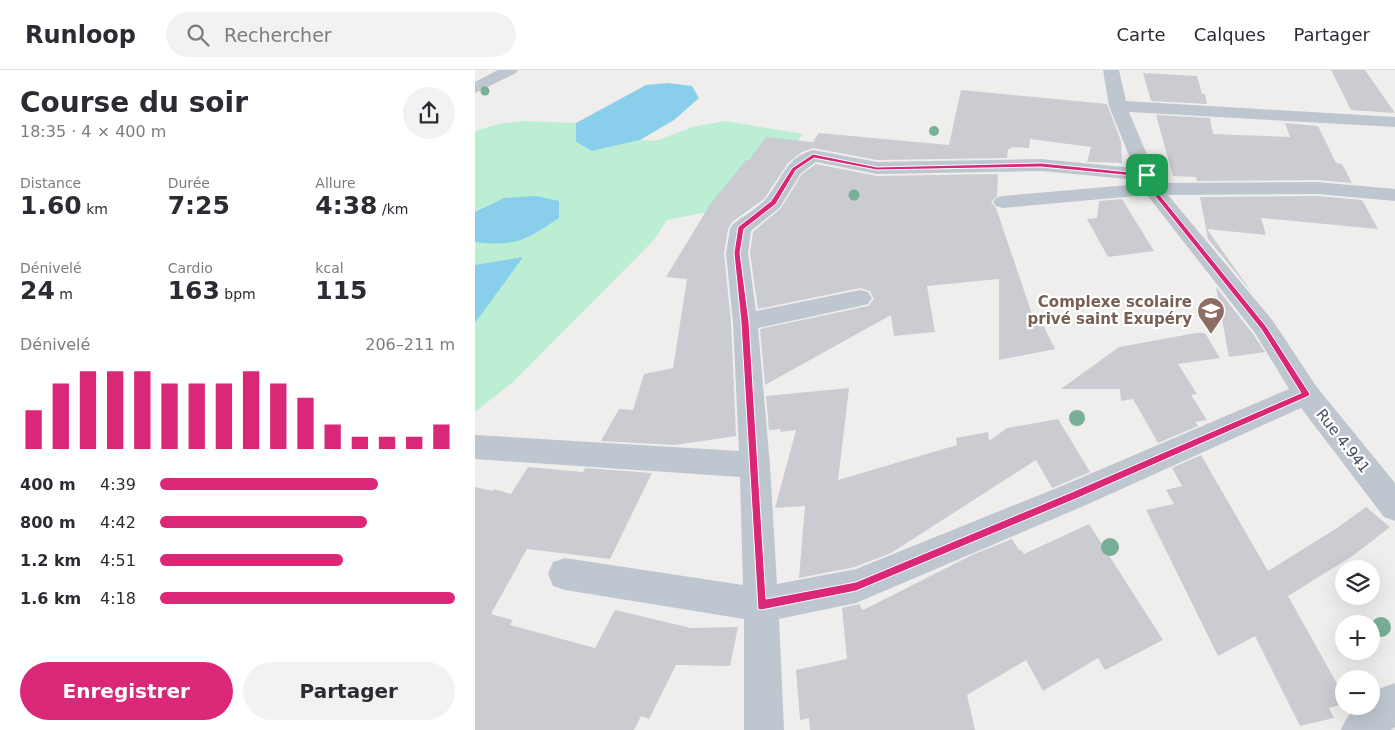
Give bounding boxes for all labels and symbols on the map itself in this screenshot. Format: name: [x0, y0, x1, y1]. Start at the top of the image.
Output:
pin: [1126, 154, 1168, 196]
place label: Complexe scolaire privé saint Exupéry: [1028, 293, 1192, 328]
school or university icon: Complexe scolaire privé saint Exupéry: [1196, 296, 1226, 335]
street label: Rue 4.941: [1312, 405, 1374, 477]

